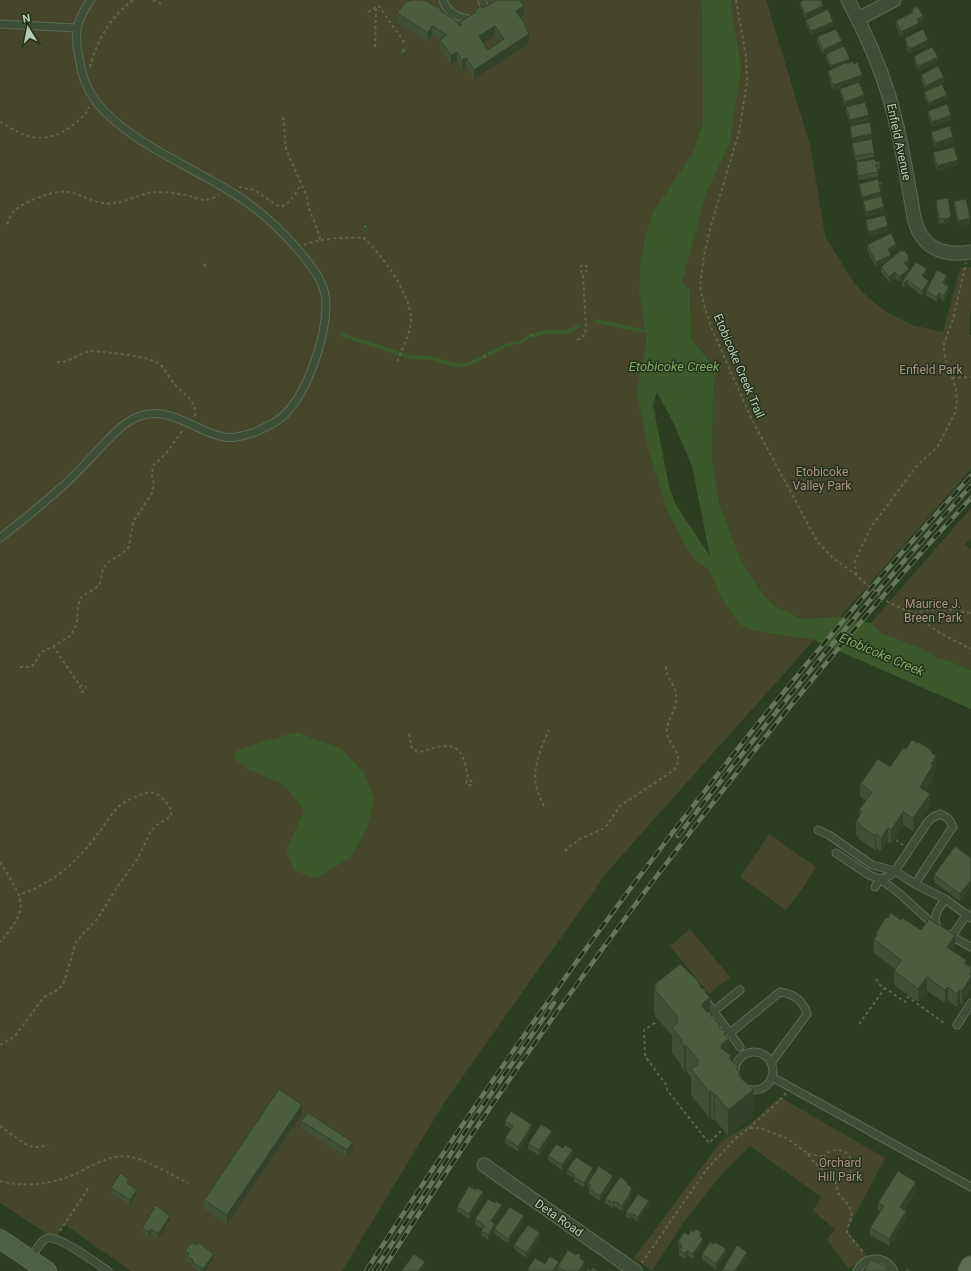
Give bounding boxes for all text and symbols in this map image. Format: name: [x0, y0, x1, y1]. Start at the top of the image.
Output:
north arrow: [8, 8, 48, 48]
text: N: [21, 12, 32, 26]
street label: Enfield Avenue: [884, 102, 914, 182]
street label: Etobicoke Creek Trail: [711, 312, 767, 420]
water label: Etobicoke Creek: [629, 359, 720, 374]
park label: Enfield Park: [899, 363, 964, 377]
park label: Etobicoke Valley Park: [793, 465, 852, 493]
park label: Maurice J. Breen Park: [904, 597, 963, 625]
water label: Etobicoke Creek: [837, 630, 927, 679]
park label: Orchard Hill Park: [818, 1156, 863, 1184]
street label: Deta Road: [532, 1196, 586, 1240]

